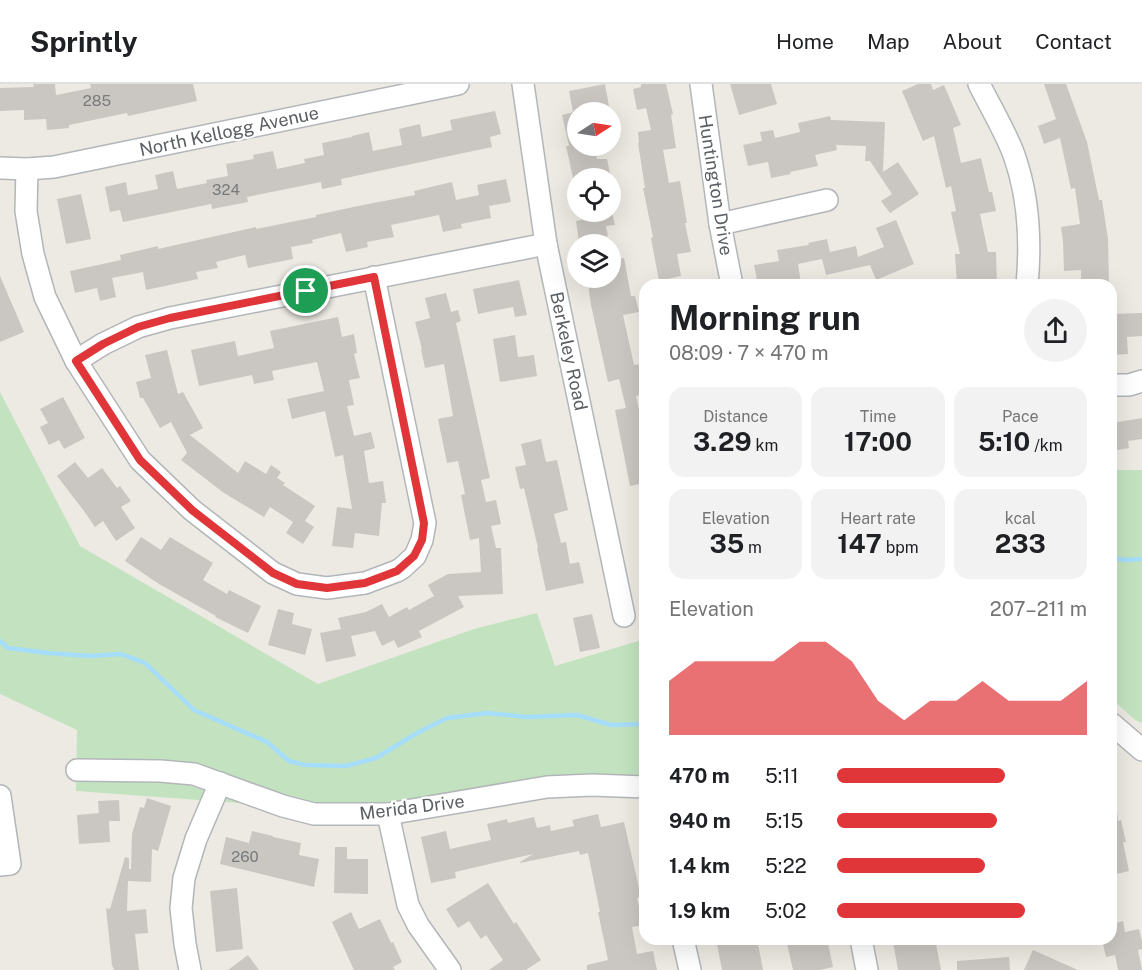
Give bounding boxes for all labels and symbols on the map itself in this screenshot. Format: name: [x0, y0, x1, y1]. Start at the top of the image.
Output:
house number: 285: [83, 92, 111, 109]
street label: North Kellogg Avenue: [137, 102, 321, 160]
north arrow: [567, 102, 621, 156]
street label: Huntington Drive: [694, 113, 738, 257]
house number: 324: [212, 181, 240, 198]
pin: [280, 265, 331, 316]
street label: Berkeley Road: [546, 290, 592, 412]
street label: Merida Drive: [358, 790, 466, 824]
house number: 260: [231, 848, 259, 865]

